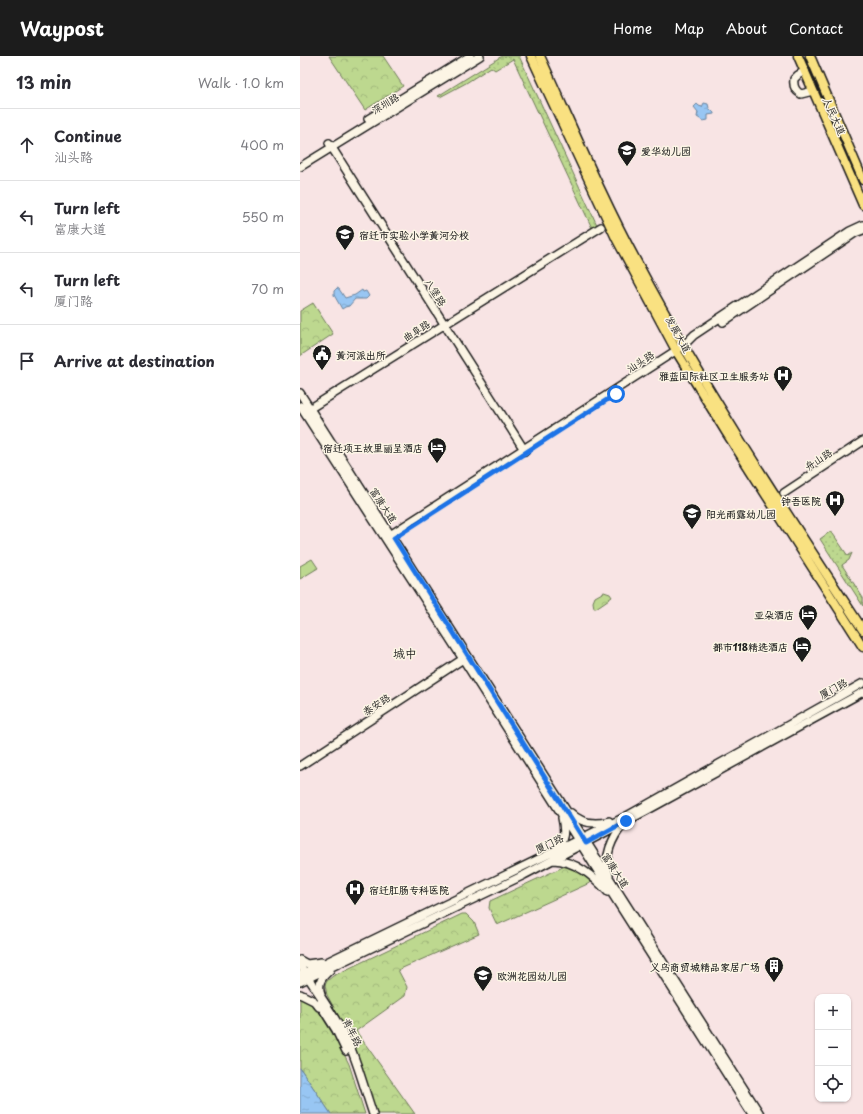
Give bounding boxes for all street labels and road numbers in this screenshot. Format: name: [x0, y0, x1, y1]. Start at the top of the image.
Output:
street label: 深圳路: [368, 89, 402, 117]
street label: 人民大道: [820, 95, 850, 137]
street label: 八堡路: [422, 275, 450, 309]
street label: 发展大道: [663, 313, 695, 355]
street label: 曲阜路: [399, 316, 433, 344]
street label: 汕头路: [623, 347, 657, 375]
street label: 舟山路: [801, 445, 835, 473]
street label: 富康大道: [367, 484, 401, 526]
street label: 厦门路: [816, 674, 850, 702]
street label: 泰安路: [359, 690, 393, 718]
street label: 厦门路: [532, 830, 566, 856]
street label: 富康大道: [599, 849, 633, 891]
street label: 青年路: [340, 1015, 366, 1049]

